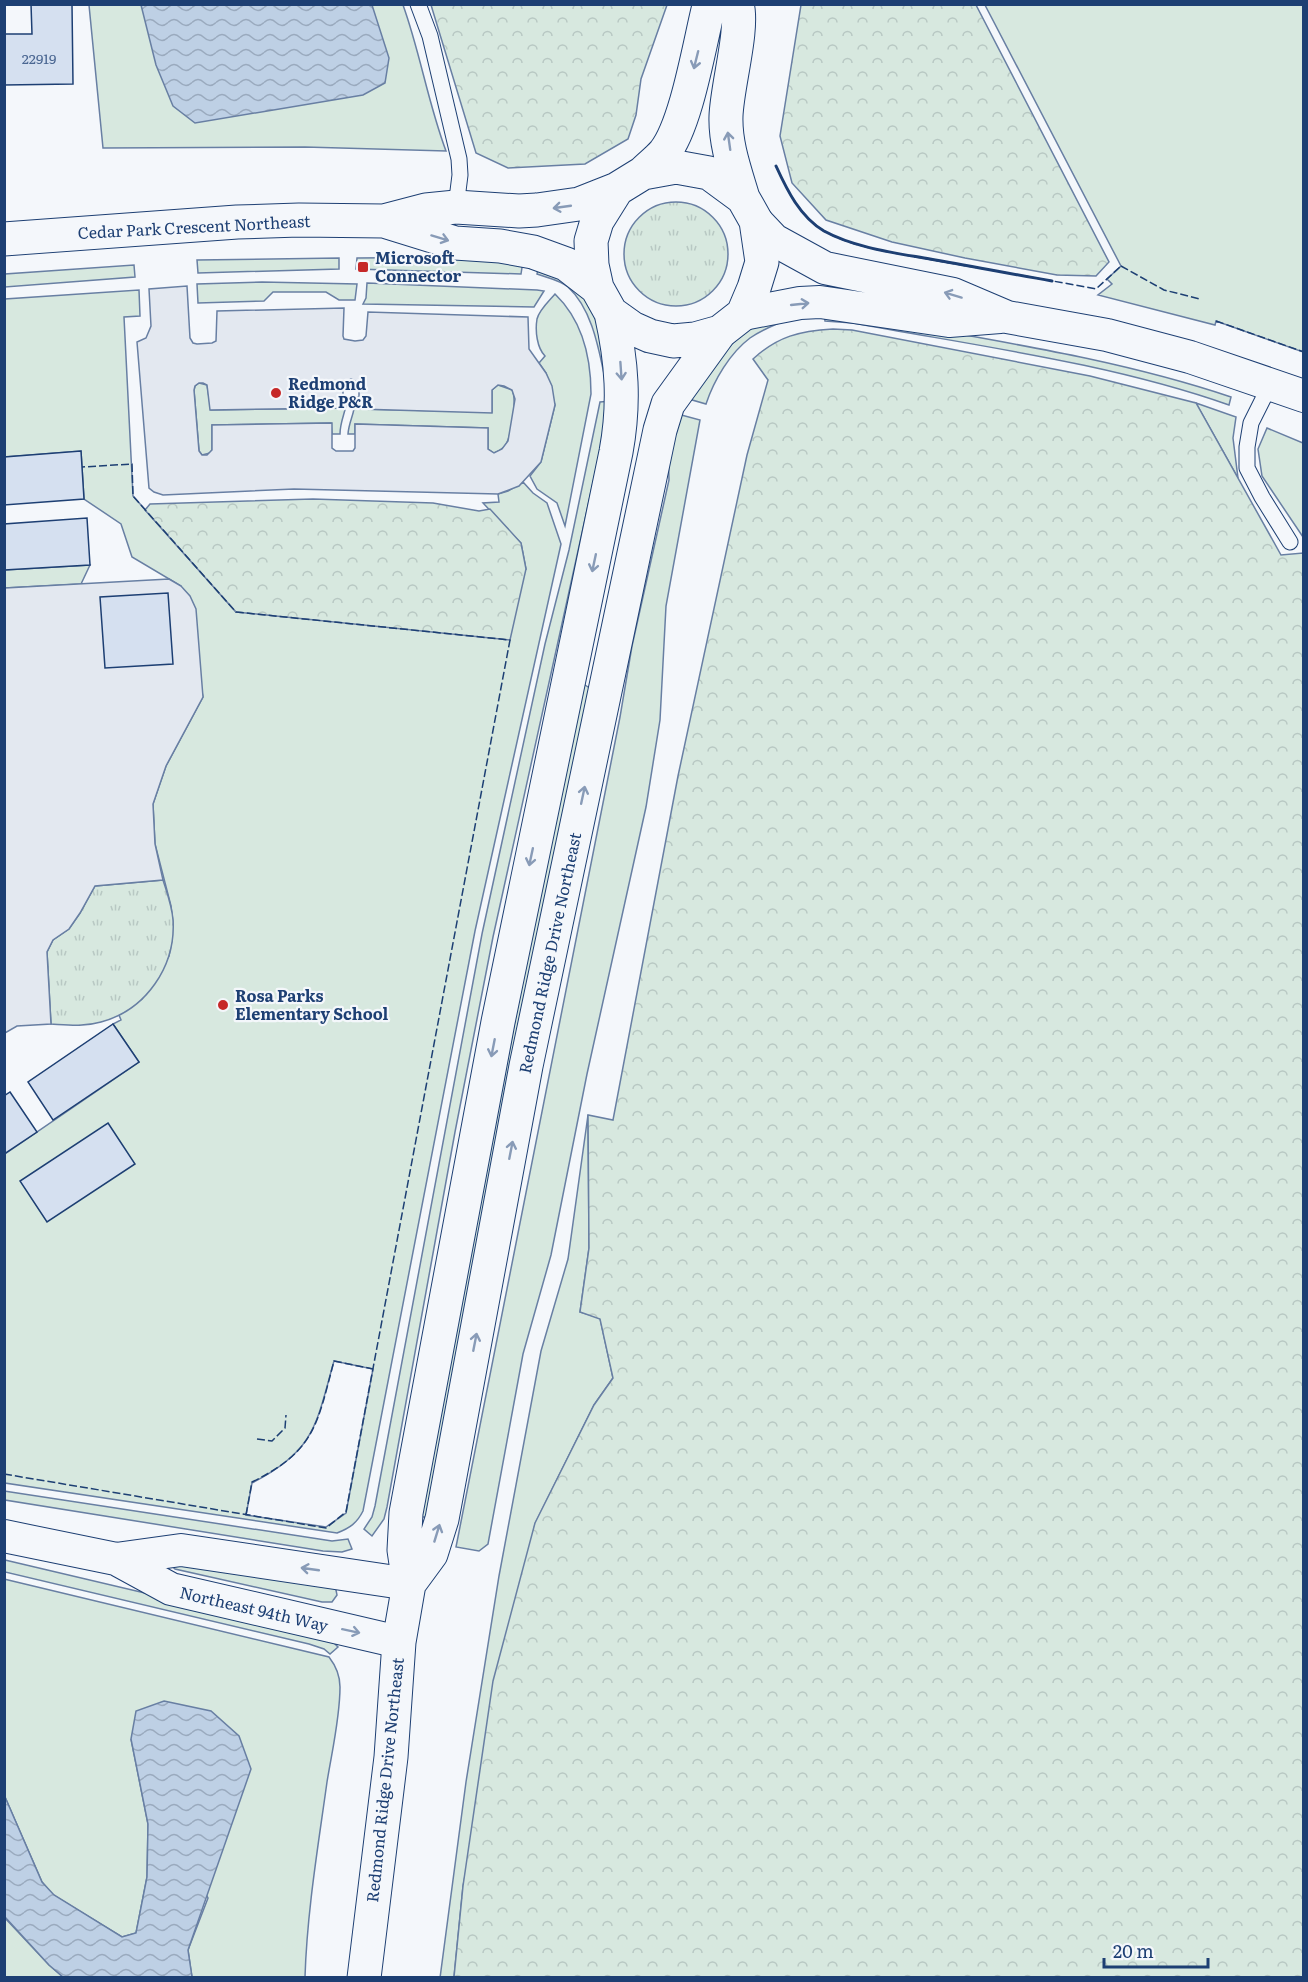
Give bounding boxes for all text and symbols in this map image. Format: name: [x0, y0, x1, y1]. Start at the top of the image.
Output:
house number: 22919: [22, 48, 56, 68]
one-way arrow: [690, 50, 702, 69]
one-way arrow: [723, 132, 734, 152]
one-way arrow: [553, 201, 572, 212]
street label: Cedar Park Crescent Northeast: [77, 208, 312, 244]
one-way arrow: [430, 233, 449, 244]
place label: Microsoft Connector: [375, 245, 462, 287]
marker: Microsoft Connector: [356, 260, 370, 274]
one-way arrow: [944, 289, 963, 300]
one-way arrow: [790, 298, 810, 309]
one-way arrow: [616, 360, 627, 380]
place label: Redmond Ridge P&R: [288, 371, 373, 413]
marker: Redmond Ridge P&R: [269, 386, 283, 400]
one-way arrow: [588, 553, 599, 572]
one-way arrow: [578, 785, 589, 805]
street label: Redmond Ridge Drive Northeast: [512, 829, 586, 1076]
one-way arrow: [525, 847, 537, 866]
place label: Rosa Parks Elementary School: [235, 983, 389, 1025]
marker: Rosa Parks Elementary School: [216, 998, 230, 1012]
one-way arrow: [487, 1037, 498, 1057]
one-way arrow: [506, 1141, 517, 1161]
one-way arrow: [470, 1333, 481, 1352]
one-way arrow: [432, 1524, 443, 1543]
one-way arrow: [300, 1564, 320, 1575]
street label: Northeast 94th Way: [178, 1579, 331, 1637]
one-way arrow: [341, 1626, 360, 1638]
street label: Redmond Ridge Drive Northeast: [359, 1656, 409, 1903]
scale bar: [1104, 1931, 1208, 1969]
text: 20 m: [1113, 1937, 1154, 1964]

